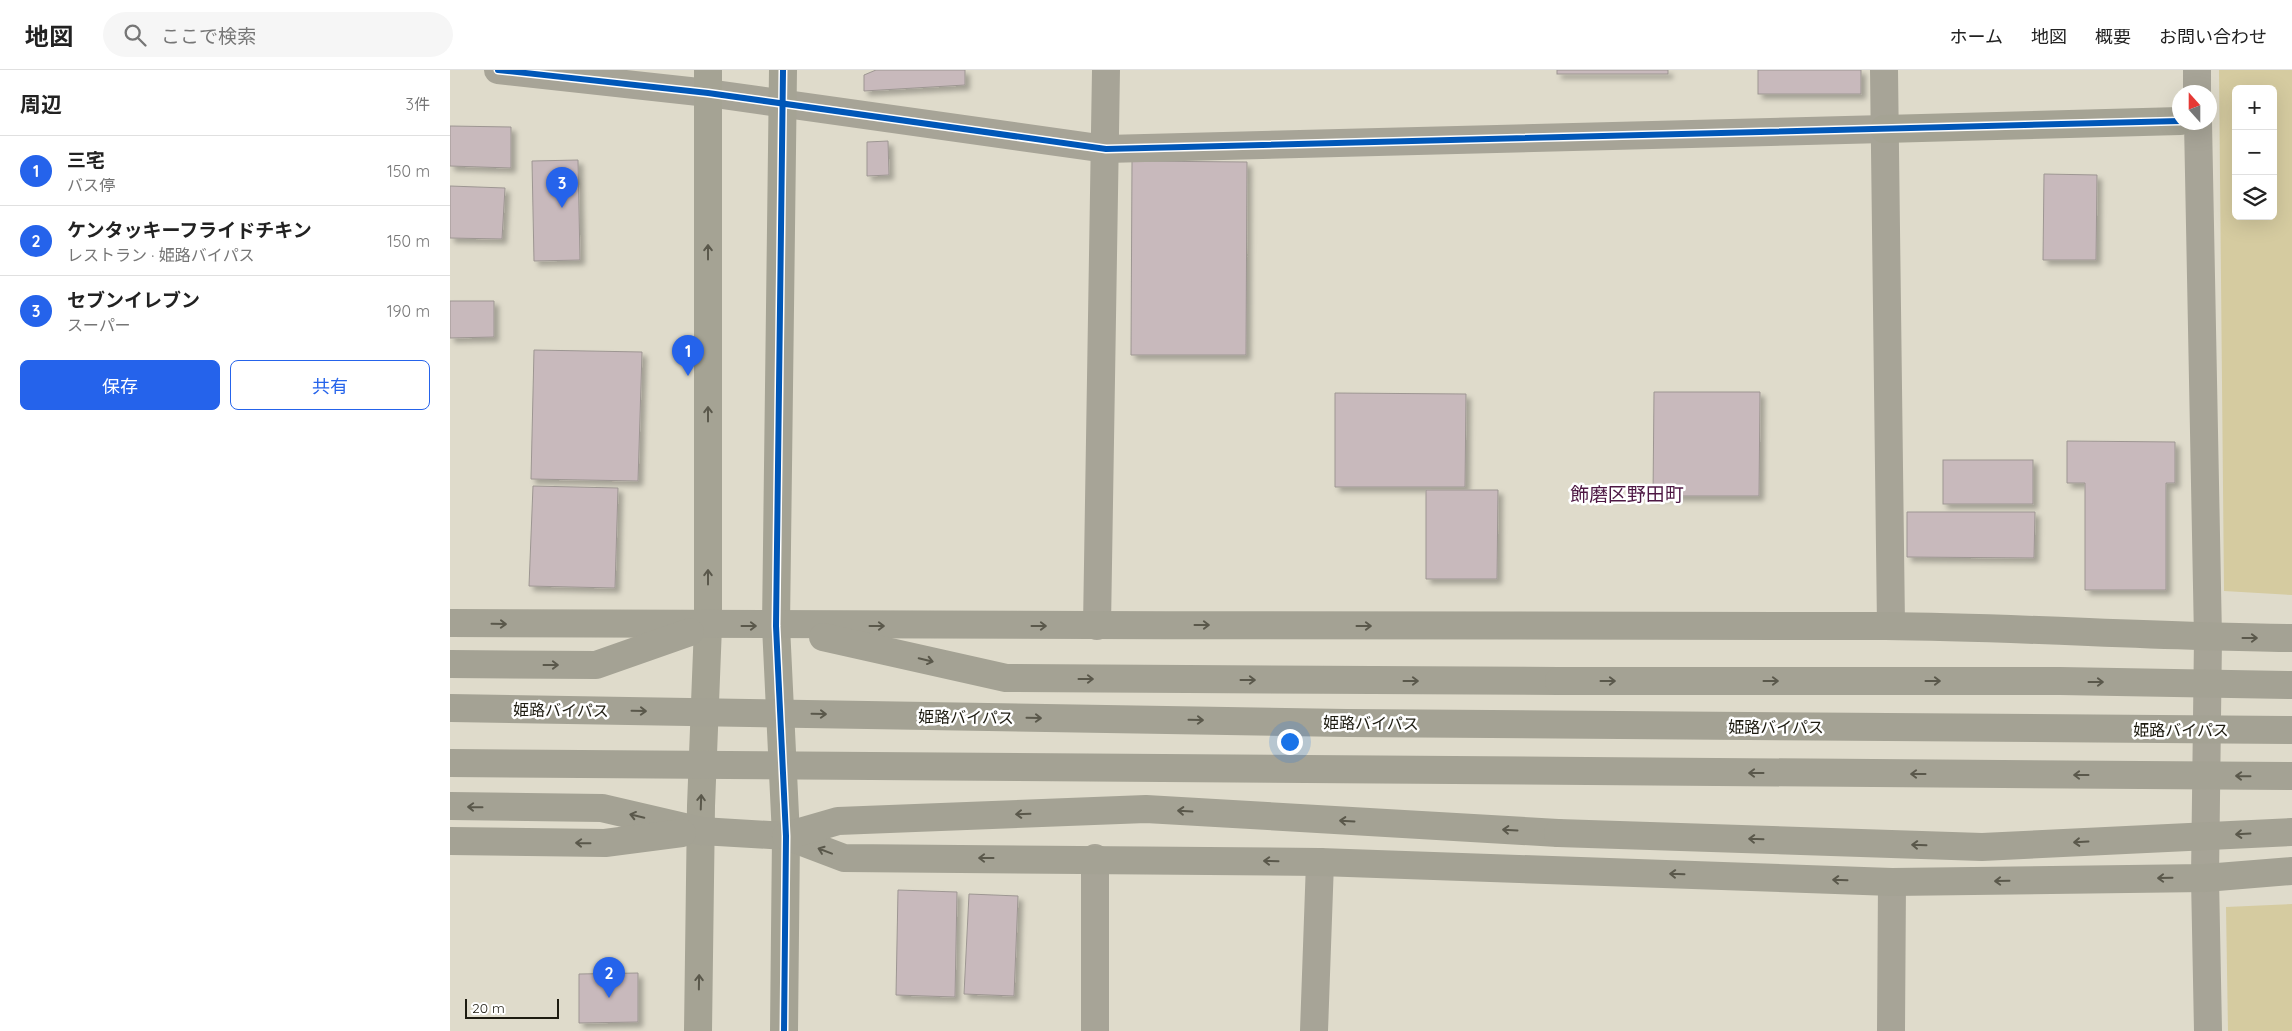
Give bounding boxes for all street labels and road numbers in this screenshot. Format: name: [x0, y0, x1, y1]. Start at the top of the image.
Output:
street label: 姫路バイパス: [513, 699, 609, 721]
street label: 姫路バイパス: [918, 706, 1014, 728]
street label: 姫路バイパス: [1323, 712, 1419, 734]
street label: 姫路バイパス: [1728, 717, 1824, 737]
street label: 姫路バイパス: [2133, 720, 2229, 740]

